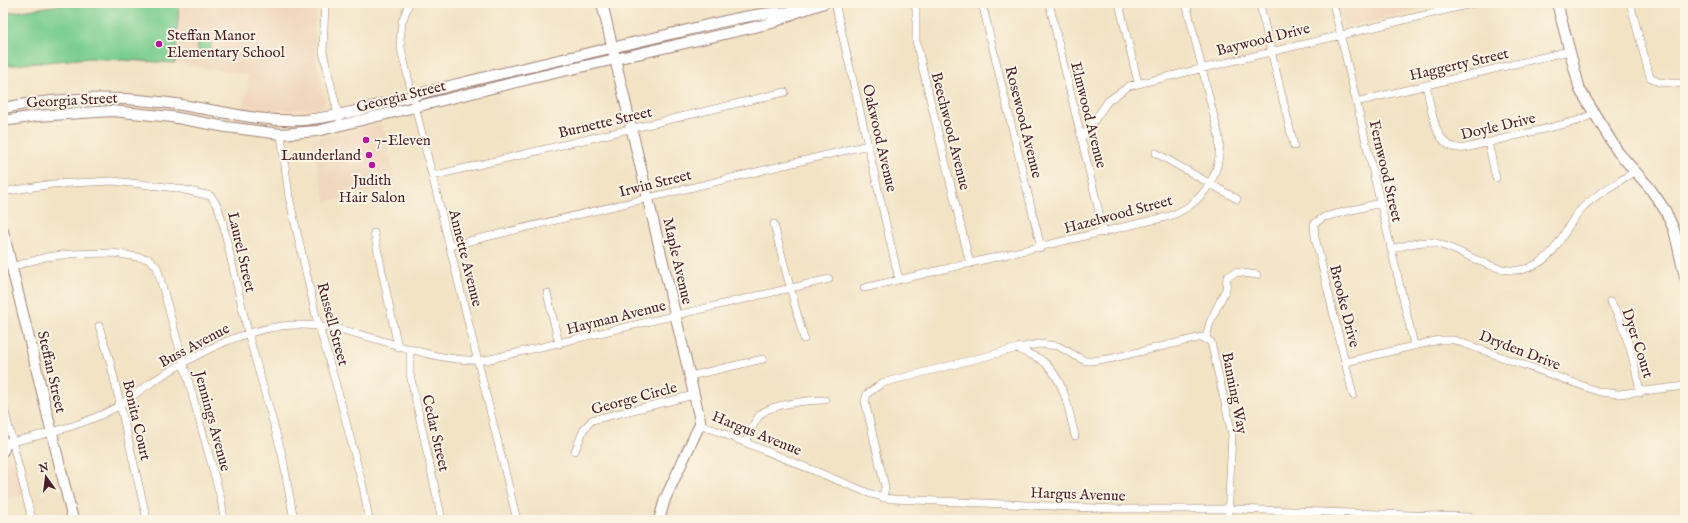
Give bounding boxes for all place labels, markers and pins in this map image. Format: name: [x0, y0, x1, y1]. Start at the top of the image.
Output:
place label: Steffan Manor Elementary School: [167, 26, 286, 62]
marker: Steffan Manor Elementary School: [154, 39, 164, 49]
place label: 7-Eleven: [374, 131, 431, 150]
marker: 7-Eleven: [361, 135, 371, 145]
place label: Launderland: [281, 146, 362, 165]
marker: Launderland: [364, 150, 374, 160]
marker: Judith Hair Salon: [367, 160, 377, 170]
place label: Judith Hair Salon: [339, 171, 405, 207]

